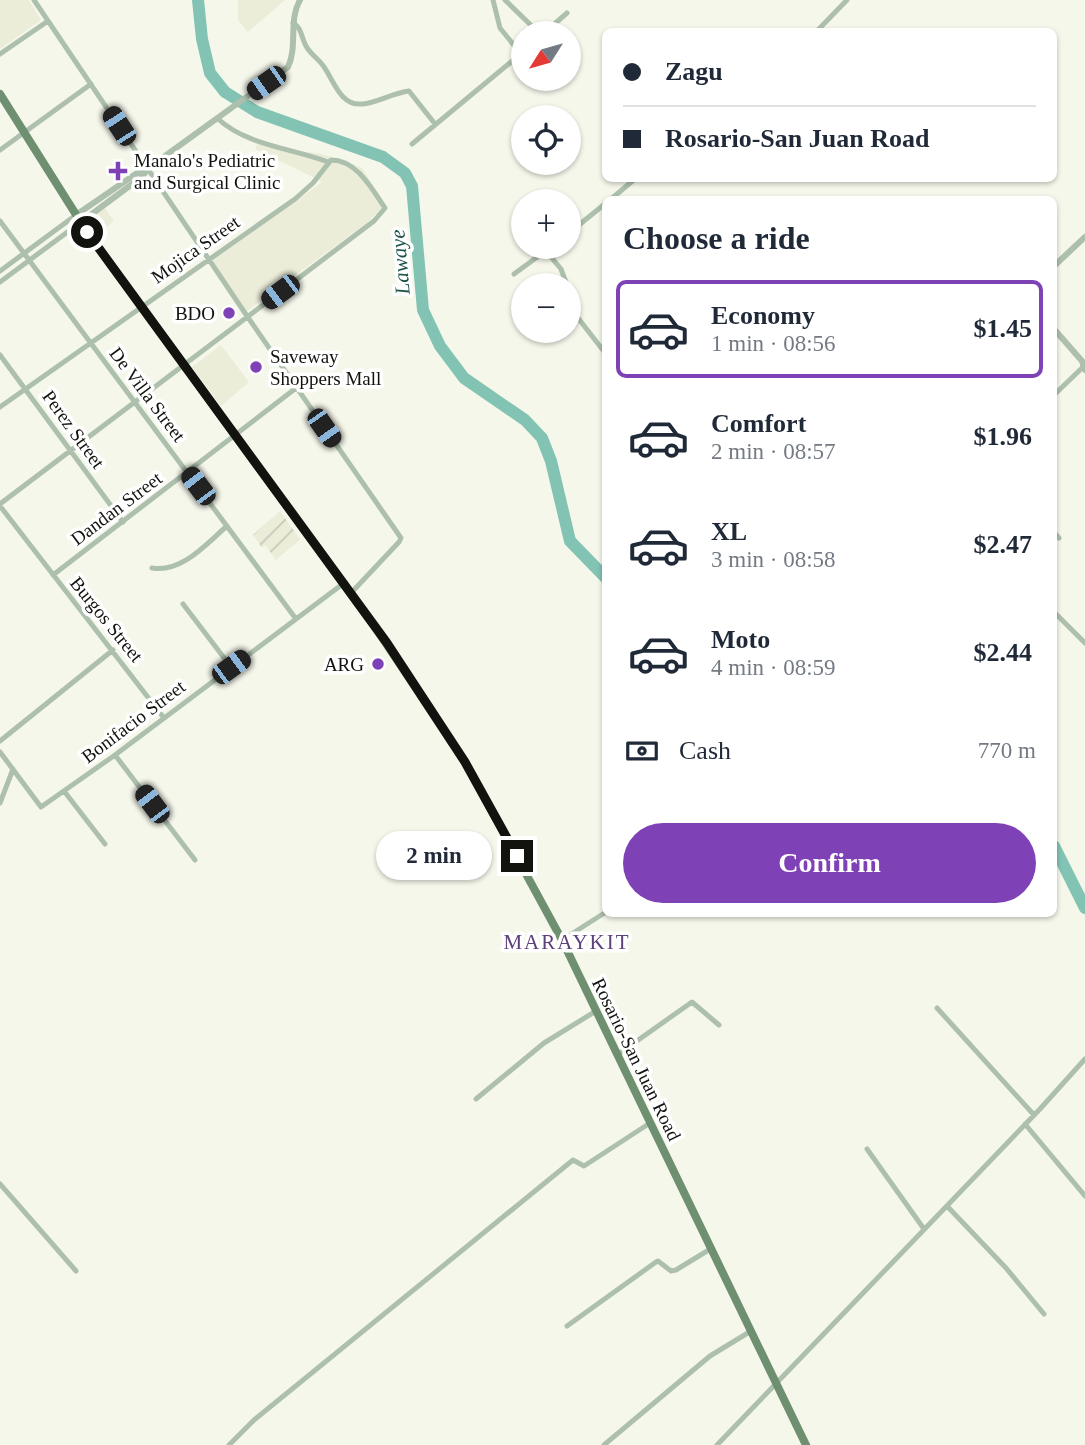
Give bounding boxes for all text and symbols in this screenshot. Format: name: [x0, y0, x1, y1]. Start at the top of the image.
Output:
north arrow: [511, 21, 581, 91]
map controls: [511, 21, 581, 343]
text: Zagu: [665, 57, 723, 86]
car: [243, 62, 290, 104]
car: [99, 103, 140, 149]
button: locate: [511, 105, 581, 175]
text: Rosario-San Juan Road: [665, 124, 929, 153]
place label: Manalo's Pediatric and Surgical Clinic: [134, 150, 280, 193]
marker: Manalo's Pediatric and Surgical Clinic: [108, 161, 128, 181]
button: +: [511, 189, 581, 259]
street label: Mojica Street: [147, 211, 244, 288]
route start: [71, 216, 103, 248]
text: Choose a ride: [623, 220, 810, 256]
water label: Lawaye: [385, 228, 415, 297]
car: [257, 271, 304, 313]
button: −: [511, 273, 581, 343]
icon: car: [627, 298, 690, 361]
text: Economy: [711, 301, 815, 330]
place label: BDO: [175, 303, 215, 324]
marker: BDO: [221, 305, 237, 321]
text: $1.45: [974, 314, 1032, 343]
text: 1 min · 08:56: [711, 331, 836, 356]
street label: De Villa Street: [105, 343, 190, 446]
place label: Saveway Shoppers Mall: [270, 346, 381, 389]
marker: Saveway Shoppers Mall: [248, 359, 264, 375]
street label: Perez Street: [38, 386, 109, 473]
car: [304, 405, 345, 451]
icon: car: [627, 406, 690, 469]
text: Comfort: [711, 409, 806, 438]
text: $1.96: [974, 422, 1032, 451]
text: 2 min · 08:57: [711, 439, 836, 464]
car: [177, 463, 220, 509]
street label: Dandan Street: [67, 467, 166, 549]
icon: car: [627, 514, 690, 577]
text: XL: [711, 517, 747, 546]
text: $2.47: [974, 530, 1032, 559]
text: 3 min · 08:58: [711, 547, 836, 572]
street label: Burgos Street: [66, 572, 148, 667]
icon: car: [627, 622, 690, 685]
text: Moto: [711, 625, 770, 654]
text: $2.44: [974, 638, 1032, 667]
car: [208, 646, 255, 688]
place label: ARG: [324, 654, 364, 675]
text: 4 min · 08:59: [711, 655, 836, 680]
marker: ARG: [370, 656, 386, 672]
street label: Bonifacio Street: [77, 675, 190, 767]
icon: cash: [623, 732, 661, 770]
text: Cash: [679, 736, 731, 765]
text: 770 m: [978, 738, 1036, 763]
car: [131, 781, 174, 827]
button: Confirm: [623, 823, 1036, 903]
callout: 2 min: [377, 832, 492, 880]
route end: [501, 840, 533, 872]
text: 2 min: [406, 843, 462, 868]
district label: MARAYKIT: [503, 930, 631, 954]
street label: Rosario-San Juan Road: [588, 974, 685, 1144]

